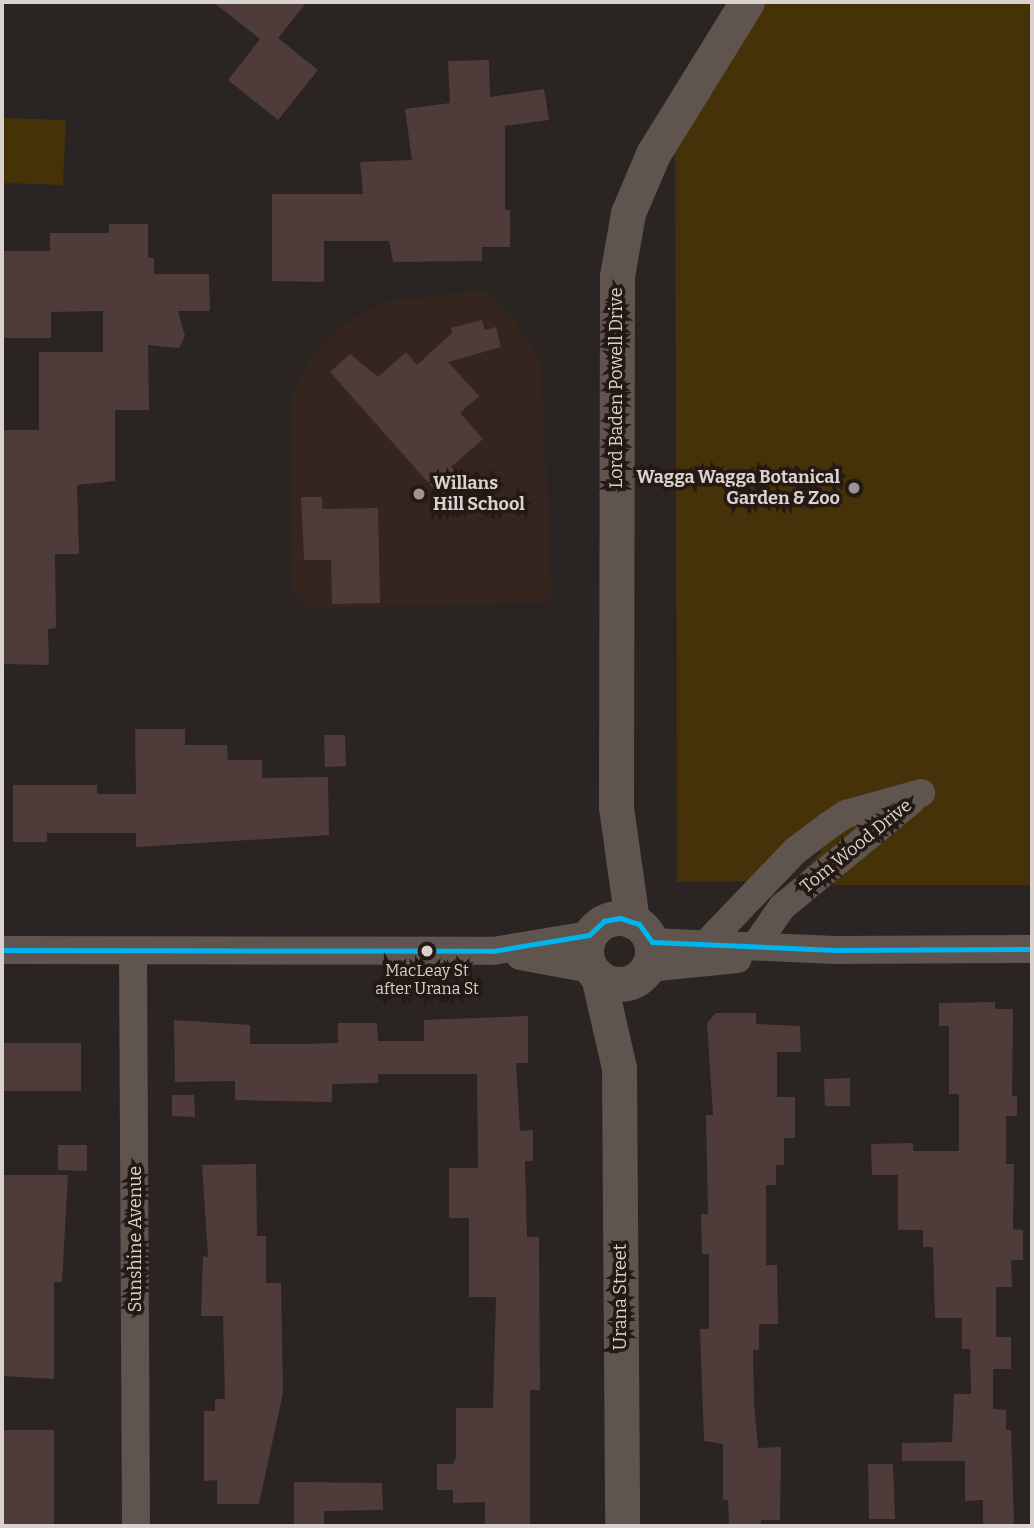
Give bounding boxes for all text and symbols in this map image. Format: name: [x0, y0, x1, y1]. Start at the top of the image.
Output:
street label: Lord Baden Powell Drive: [605, 287, 627, 489]
place label: Wagga Wagga Botanical Garden & Zoo: [637, 467, 840, 510]
place label: Willans Hill School: [433, 473, 525, 516]
marker: Wagga Wagga Botanical Garden & Zoo: [846, 480, 862, 496]
marker: Willans Hill School: [411, 486, 427, 502]
street label: Tom Wood Drive: [796, 794, 916, 898]
marker: MacLeay St after Urana St: [420, 944, 434, 958]
place label: MacLeay St after Urana St: [375, 961, 479, 999]
street label: Sunshine Avenue: [124, 1166, 146, 1312]
street label: Urana Street: [609, 1244, 631, 1350]

